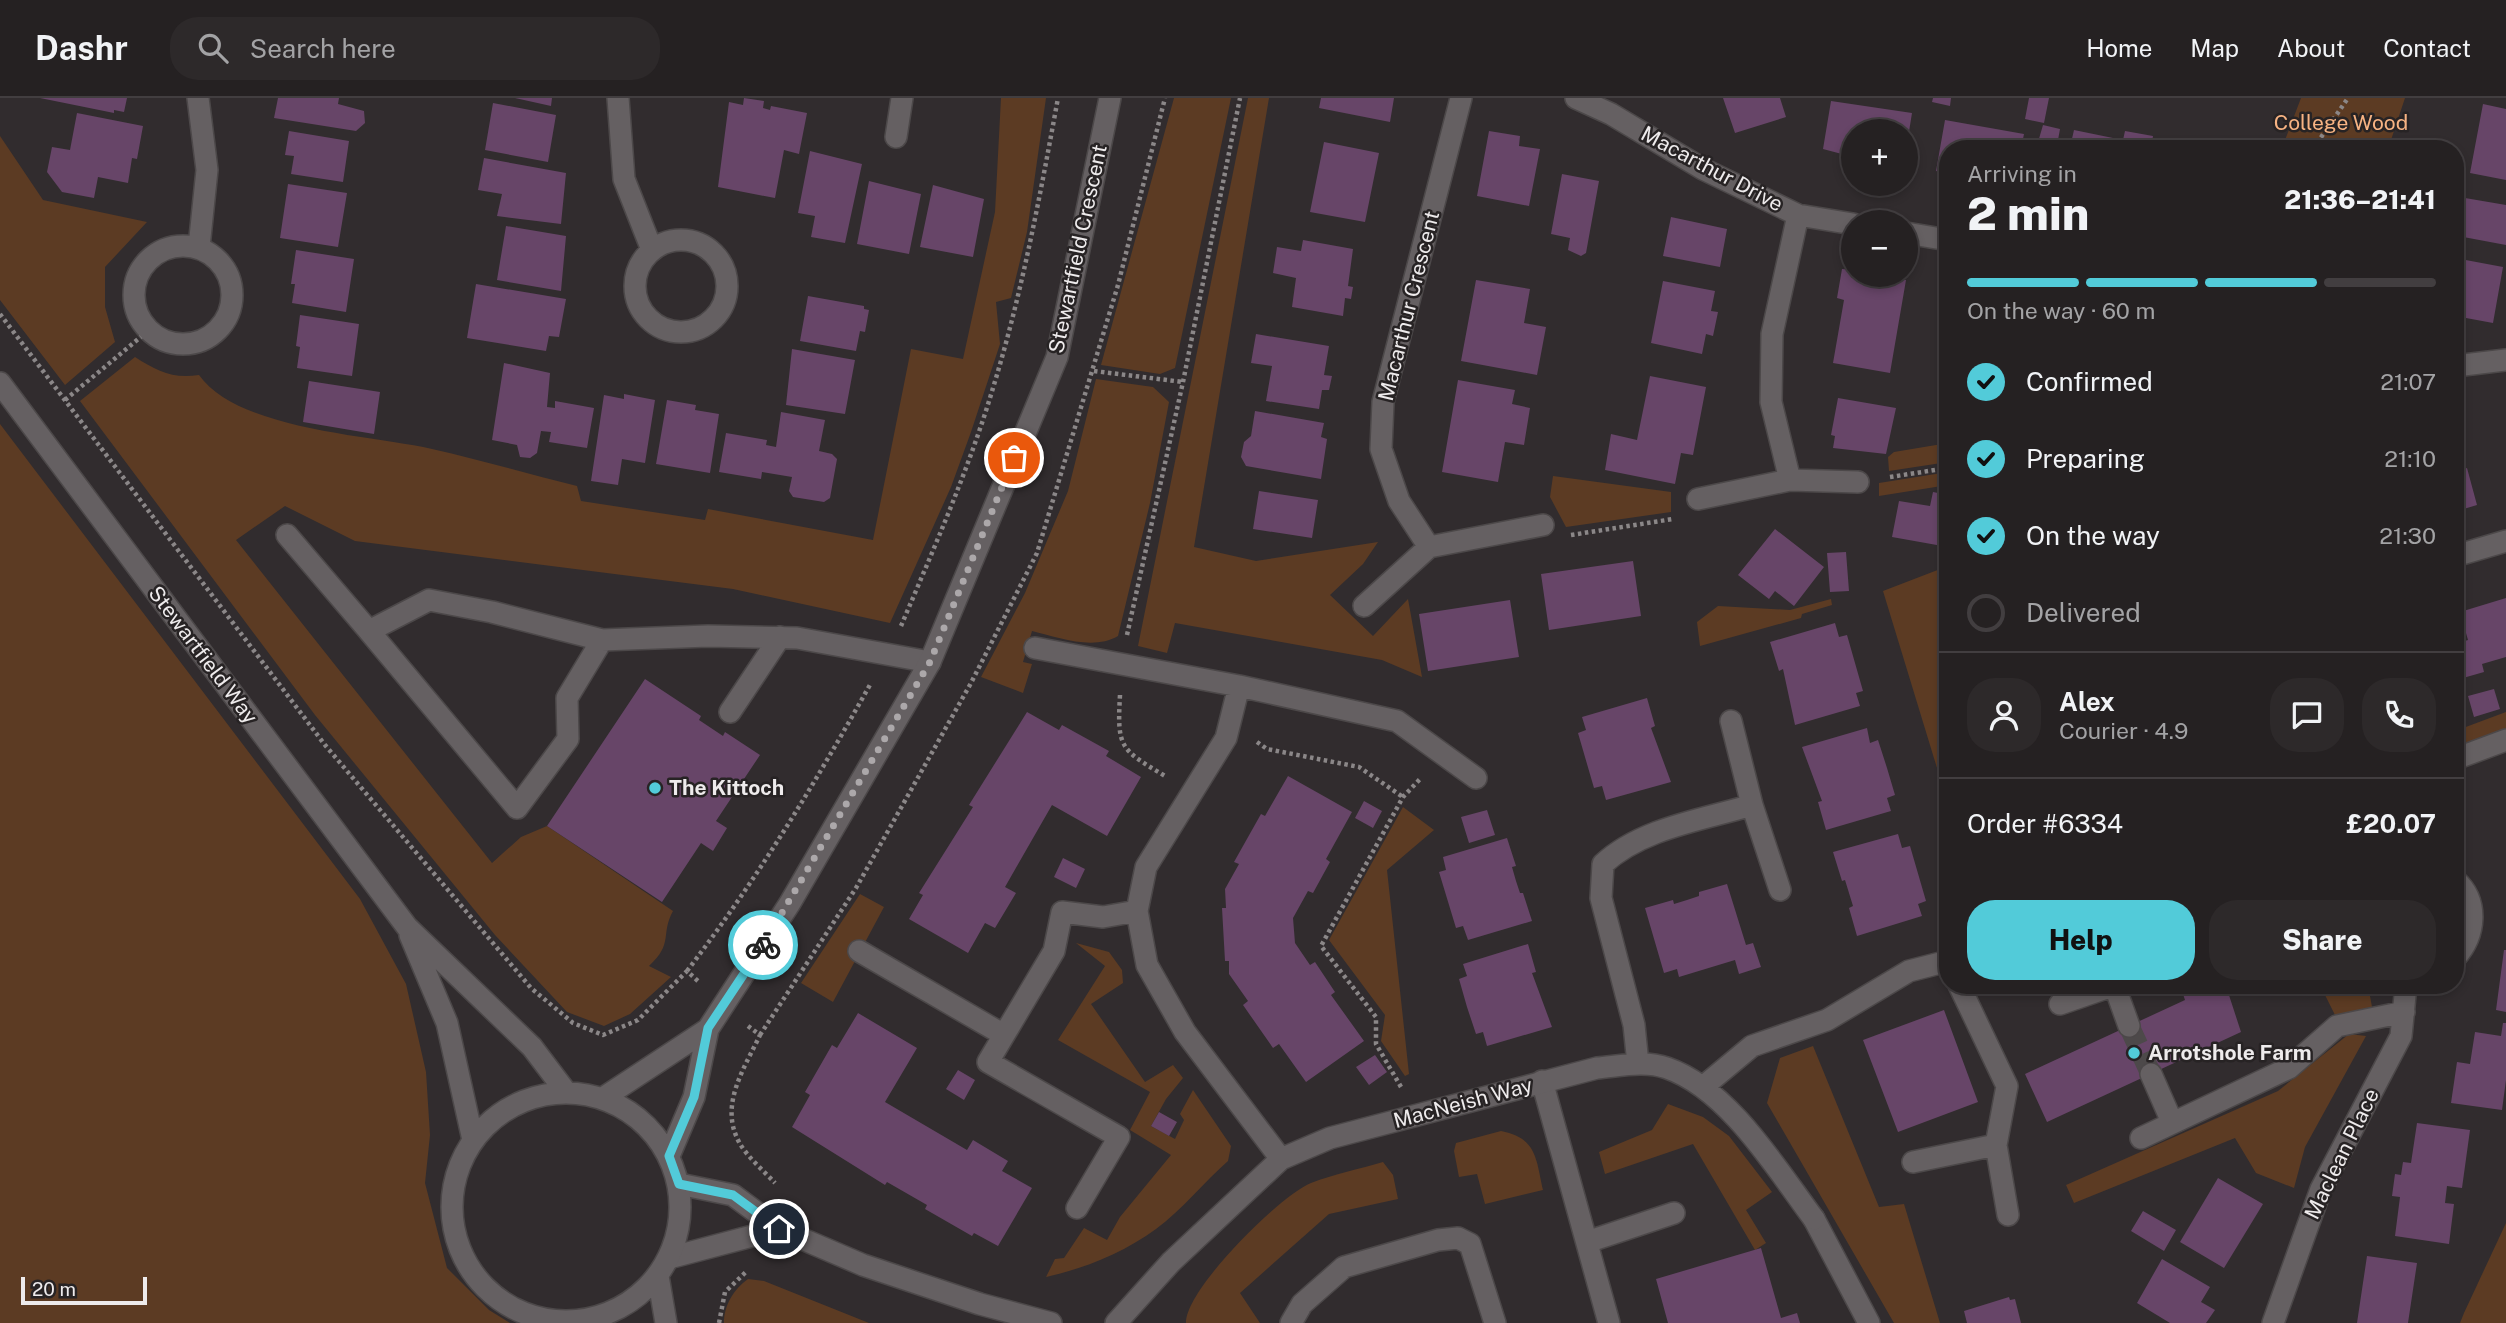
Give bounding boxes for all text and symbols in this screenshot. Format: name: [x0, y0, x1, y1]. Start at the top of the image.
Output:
search box: [170, 17, 660, 80]
text: Dashr: [35, 29, 128, 67]
icon: search: [194, 29, 232, 67]
text: Search here: [250, 33, 396, 64]
text: Home: [2086, 34, 2152, 62]
text: Map: [2190, 34, 2239, 62]
text: About: [2277, 34, 2345, 62]
text: Contact: [2383, 34, 2471, 62]
park label: College Wood: [2274, 110, 2408, 135]
map controls: [1841, 119, 1918, 287]
button: +: [1841, 119, 1918, 196]
street label: Macarthur Drive: [1637, 121, 1787, 216]
street label: Stewartfield Crescent: [1043, 142, 1112, 356]
text: Arriving in: [1967, 160, 2077, 187]
text: 21:36–21:41: [2284, 184, 2436, 215]
text: 2 min: [1967, 186, 2089, 240]
street label: Macarthur Crescent: [1373, 208, 1444, 403]
button: −: [1841, 210, 1918, 287]
text: On the way · 60 m: [1967, 297, 2155, 324]
icon: check: [1967, 363, 2005, 401]
text: Confirmed: [2026, 366, 2153, 397]
text: 21:07: [2380, 368, 2436, 395]
pin: [984, 428, 1044, 488]
icon: bag: [995, 439, 1033, 477]
icon: check: [1967, 440, 2005, 478]
text: Preparing: [2026, 443, 2145, 474]
text: 21:10: [2384, 445, 2436, 472]
icon: check: [1967, 517, 2005, 555]
text: On the way: [2026, 520, 2160, 551]
text: 21:30: [2379, 522, 2436, 549]
street label: Stewartfield Way: [143, 581, 263, 729]
text: Delivered: [2026, 597, 2141, 628]
button: person: [1967, 678, 2041, 752]
button: chat: [2270, 678, 2344, 752]
button: phone: [2362, 678, 2436, 752]
text: Alex: [2059, 686, 2115, 717]
text: Courier · 4.9: [2059, 717, 2188, 744]
place label: The Kittoch: [669, 775, 784, 800]
marker: The Kittoch: [647, 780, 663, 796]
text: Order #6334: [1967, 808, 2123, 839]
text: £20.07: [2346, 808, 2436, 839]
button: Help: [1967, 900, 2195, 980]
button: Share: [2209, 900, 2436, 980]
courier: [728, 910, 798, 980]
icon: bike: [744, 926, 782, 964]
place label: Arrotshole Farm: [2148, 1040, 2312, 1065]
marker: Arrotshole Farm: [2126, 1045, 2142, 1061]
street label: MacNeish Way: [1390, 1072, 1535, 1133]
street label: Maclean Place: [2299, 1084, 2384, 1223]
pin: [749, 1199, 809, 1259]
icon: home: [760, 1210, 798, 1248]
scale bar: [21, 1274, 147, 1306]
text: 20 m: [32, 1278, 76, 1300]

